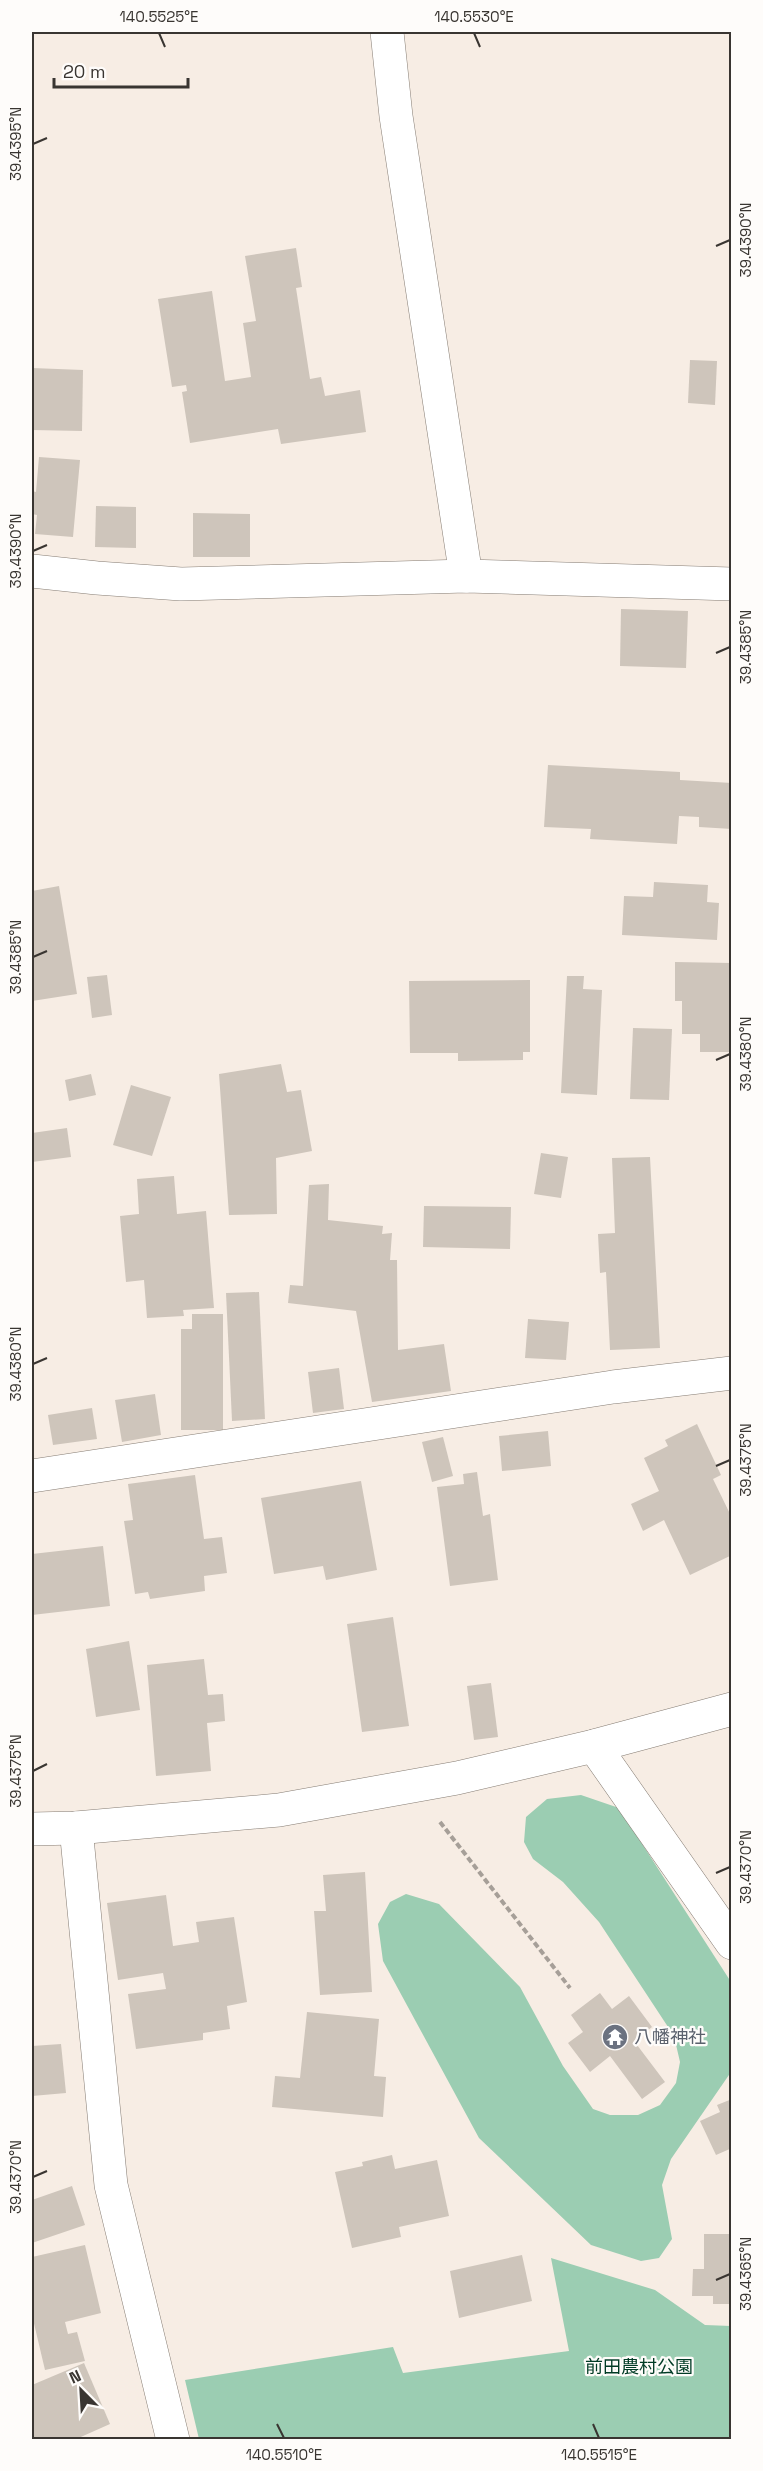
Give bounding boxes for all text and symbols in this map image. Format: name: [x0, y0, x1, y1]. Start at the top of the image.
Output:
text: 140.5525°E: [120, 7, 198, 26]
text: 140.5530°E: [434, 7, 514, 26]
scale bar: [54, 51, 188, 89]
text: 20 m: [63, 60, 106, 83]
text: 39.4395°N: [6, 107, 25, 181]
text: 39.4390°N: [736, 203, 755, 277]
text: 39.4390°N: [6, 514, 25, 588]
text: 39.4385°N: [736, 610, 755, 684]
text: 39.4385°N: [6, 920, 25, 994]
text: 39.4380°N: [736, 1017, 755, 1091]
text: 39.4380°N: [6, 1327, 25, 1401]
text: 39.4375°N: [736, 1423, 755, 1497]
text: 39.4375°N: [6, 1734, 25, 1808]
text: 39.4370°N: [736, 1830, 755, 1904]
temple icon: 八幡神社: [600, 2022, 630, 2052]
place label: 八幡神社: [634, 2025, 706, 2048]
text: 39.4370°N: [6, 2140, 25, 2214]
text: 39.4365°N: [736, 2237, 755, 2311]
park label: 前田農村公園: [585, 2355, 693, 2378]
north arrow: [51, 2360, 111, 2420]
text: N: [66, 2365, 84, 2389]
text: 140.5510°E: [246, 2445, 322, 2464]
text: 140.5515°E: [561, 2445, 637, 2464]

